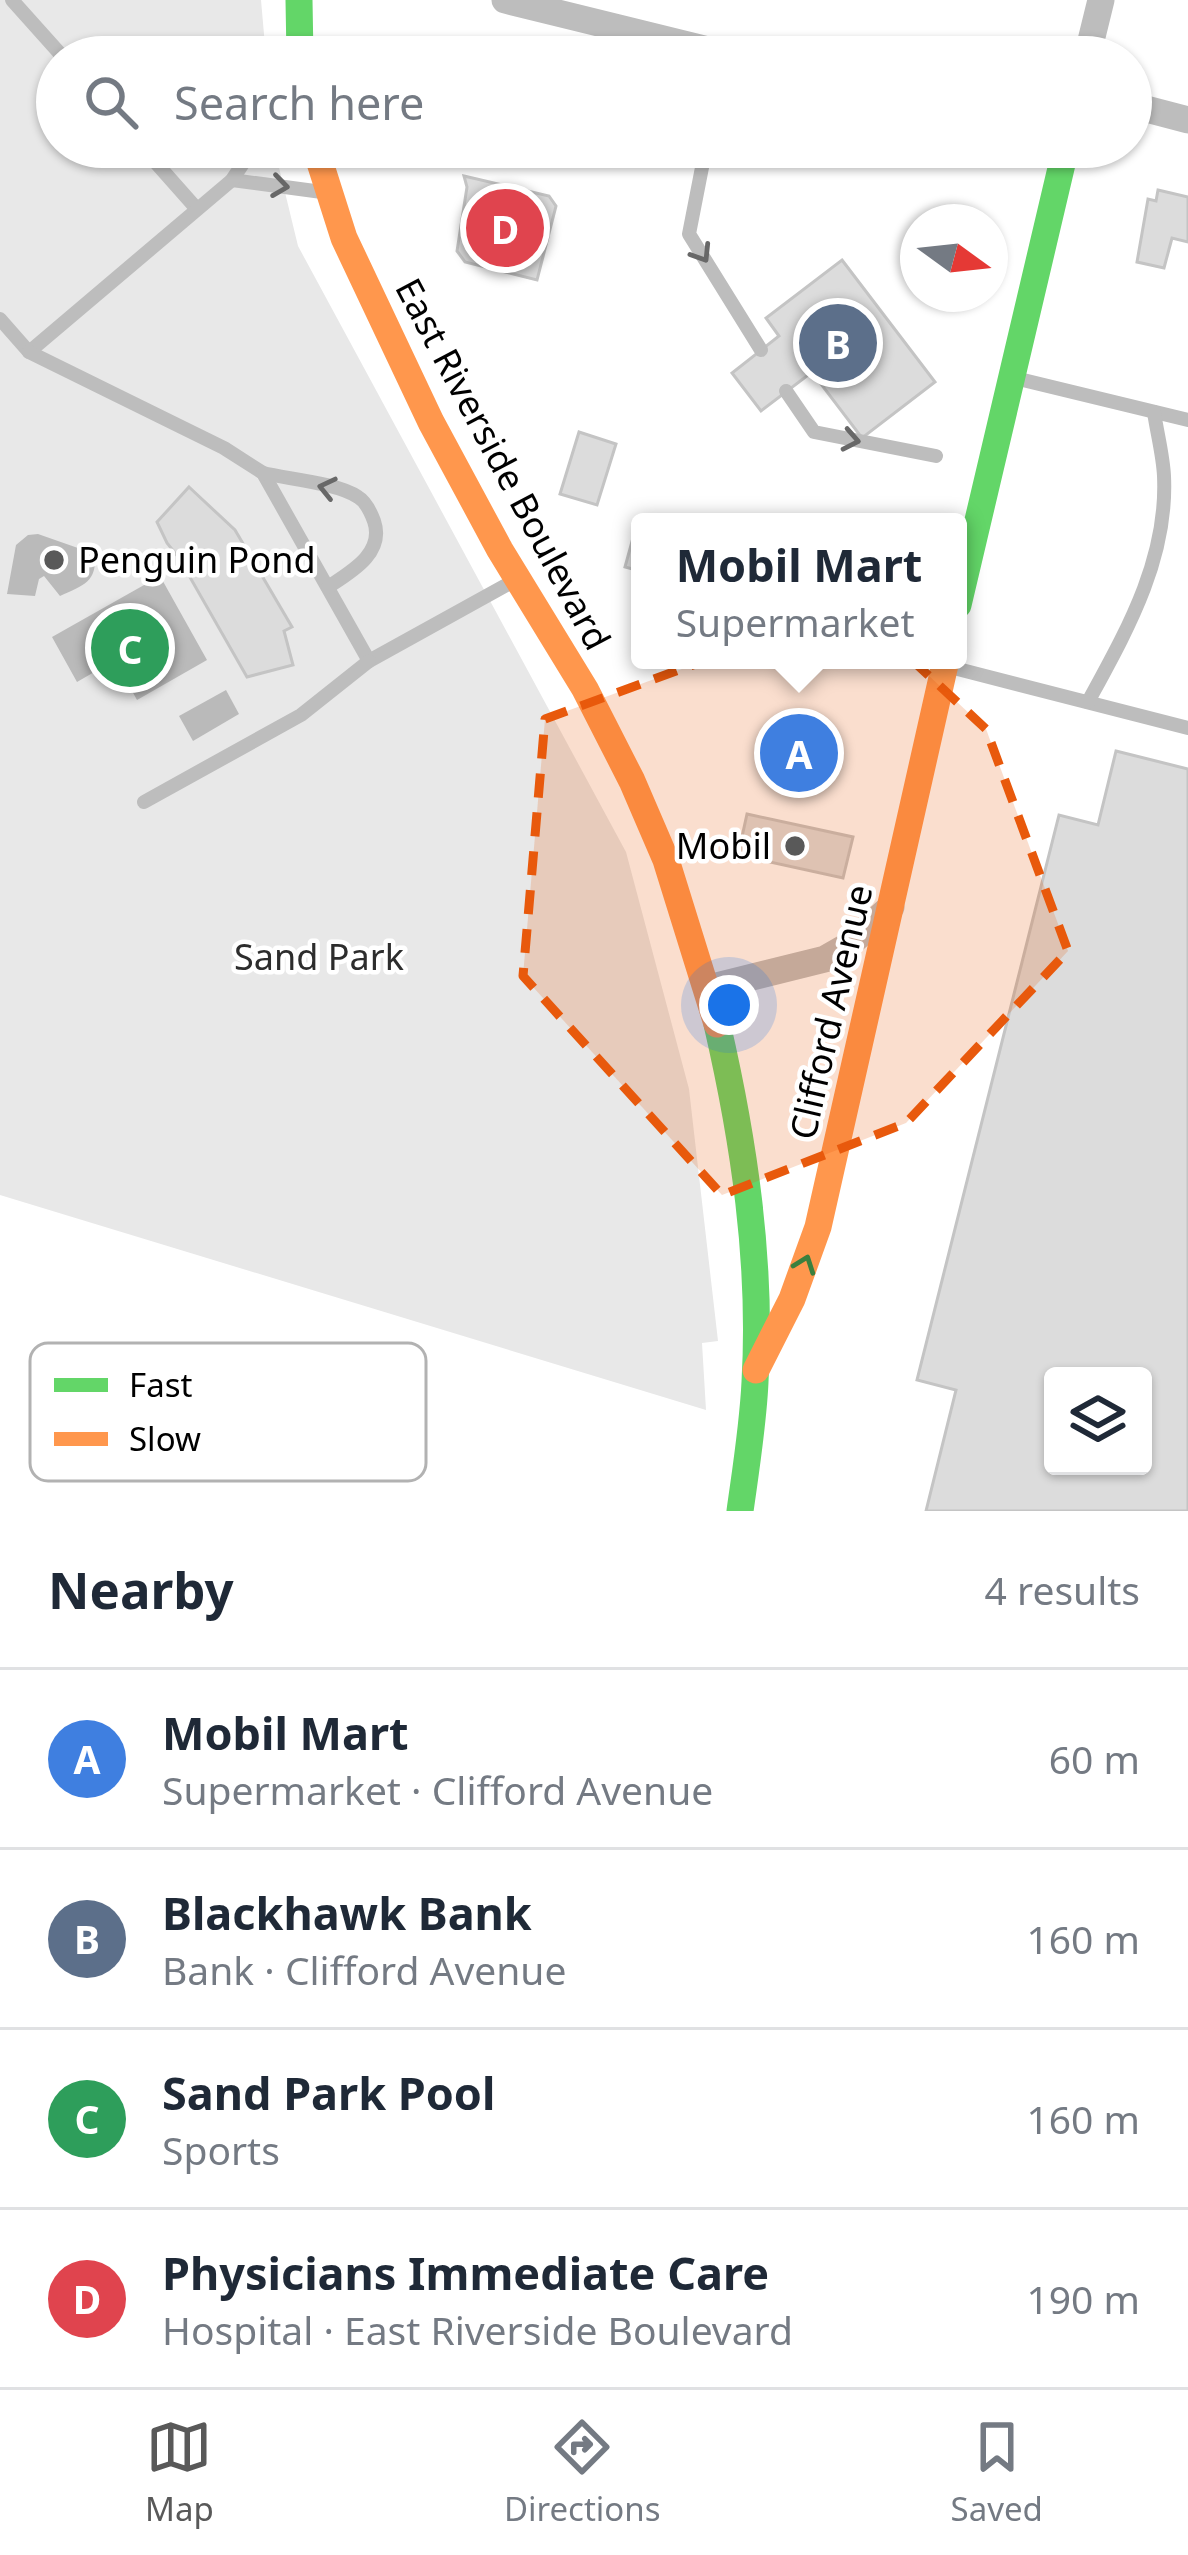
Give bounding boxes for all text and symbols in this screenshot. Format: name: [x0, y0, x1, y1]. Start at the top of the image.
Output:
search box: [36, 36, 1152, 168]
icon: search: [78, 69, 144, 135]
text: Search here: [174, 72, 424, 133]
one-way arrow: [270, 172, 289, 198]
pin: D: [466, 183, 544, 273]
north arrow: [900, 204, 1008, 312]
one-way arrow: [688, 241, 710, 263]
street label: East Riverside Boulevard: [385, 269, 622, 658]
pin: B: [799, 298, 877, 388]
one-way arrow: [840, 426, 860, 452]
one-way arrow: [318, 477, 338, 502]
popup: [631, 513, 967, 669]
text: Mobil Mart: [676, 534, 922, 595]
place label: Penguin Pond: [78, 535, 316, 584]
marker: Penguin Pond: [41, 547, 67, 573]
text: Supermarket: [676, 595, 915, 648]
pin: C: [91, 603, 169, 693]
pin: A: [760, 708, 838, 798]
place label: Mobil: [676, 821, 771, 870]
marker: Mobil: [782, 833, 808, 859]
street label: Clifford Avenue: [777, 880, 884, 1144]
park label: Sand Park: [234, 932, 404, 981]
your location: [699, 975, 759, 1035]
one-way arrow: [791, 1255, 815, 1276]
legend: [30, 1343, 426, 1481]
text: Fast: [129, 1362, 192, 1407]
map controls: [1044, 1367, 1152, 1475]
button: layers: [1044, 1367, 1152, 1475]
text: Slow: [129, 1416, 201, 1461]
text: Nearby: [48, 1554, 234, 1624]
text: 4 results: [985, 1563, 1140, 1616]
text: Mobil Mart: [162, 1702, 409, 1763]
text: A: [74, 1732, 101, 1785]
text: 60 m: [1049, 1732, 1140, 1785]
text: Supermarket · Clifford Avenue: [162, 1763, 713, 1816]
text: Blackhawk Bank: [162, 1882, 532, 1943]
text: B: [74, 1912, 100, 1965]
text: 160 m: [1026, 1912, 1140, 1965]
text: Bank · Clifford Avenue: [162, 1943, 566, 1996]
text: Sand Park Pool: [162, 2062, 495, 2123]
text: C: [74, 2092, 100, 2145]
text: 160 m: [1026, 2092, 1140, 2145]
text: Sports: [162, 2123, 280, 2176]
text: Physicians Immediate Care: [162, 2242, 769, 2303]
text: D: [73, 2272, 101, 2325]
text: 190 m: [1026, 2272, 1140, 2325]
text: Hospital · East Riverside Boulevard: [162, 2303, 793, 2356]
tab: Map: [145, 2414, 214, 2531]
tab: Directions: [504, 2414, 661, 2531]
tab: Saved: [951, 2414, 1043, 2531]

